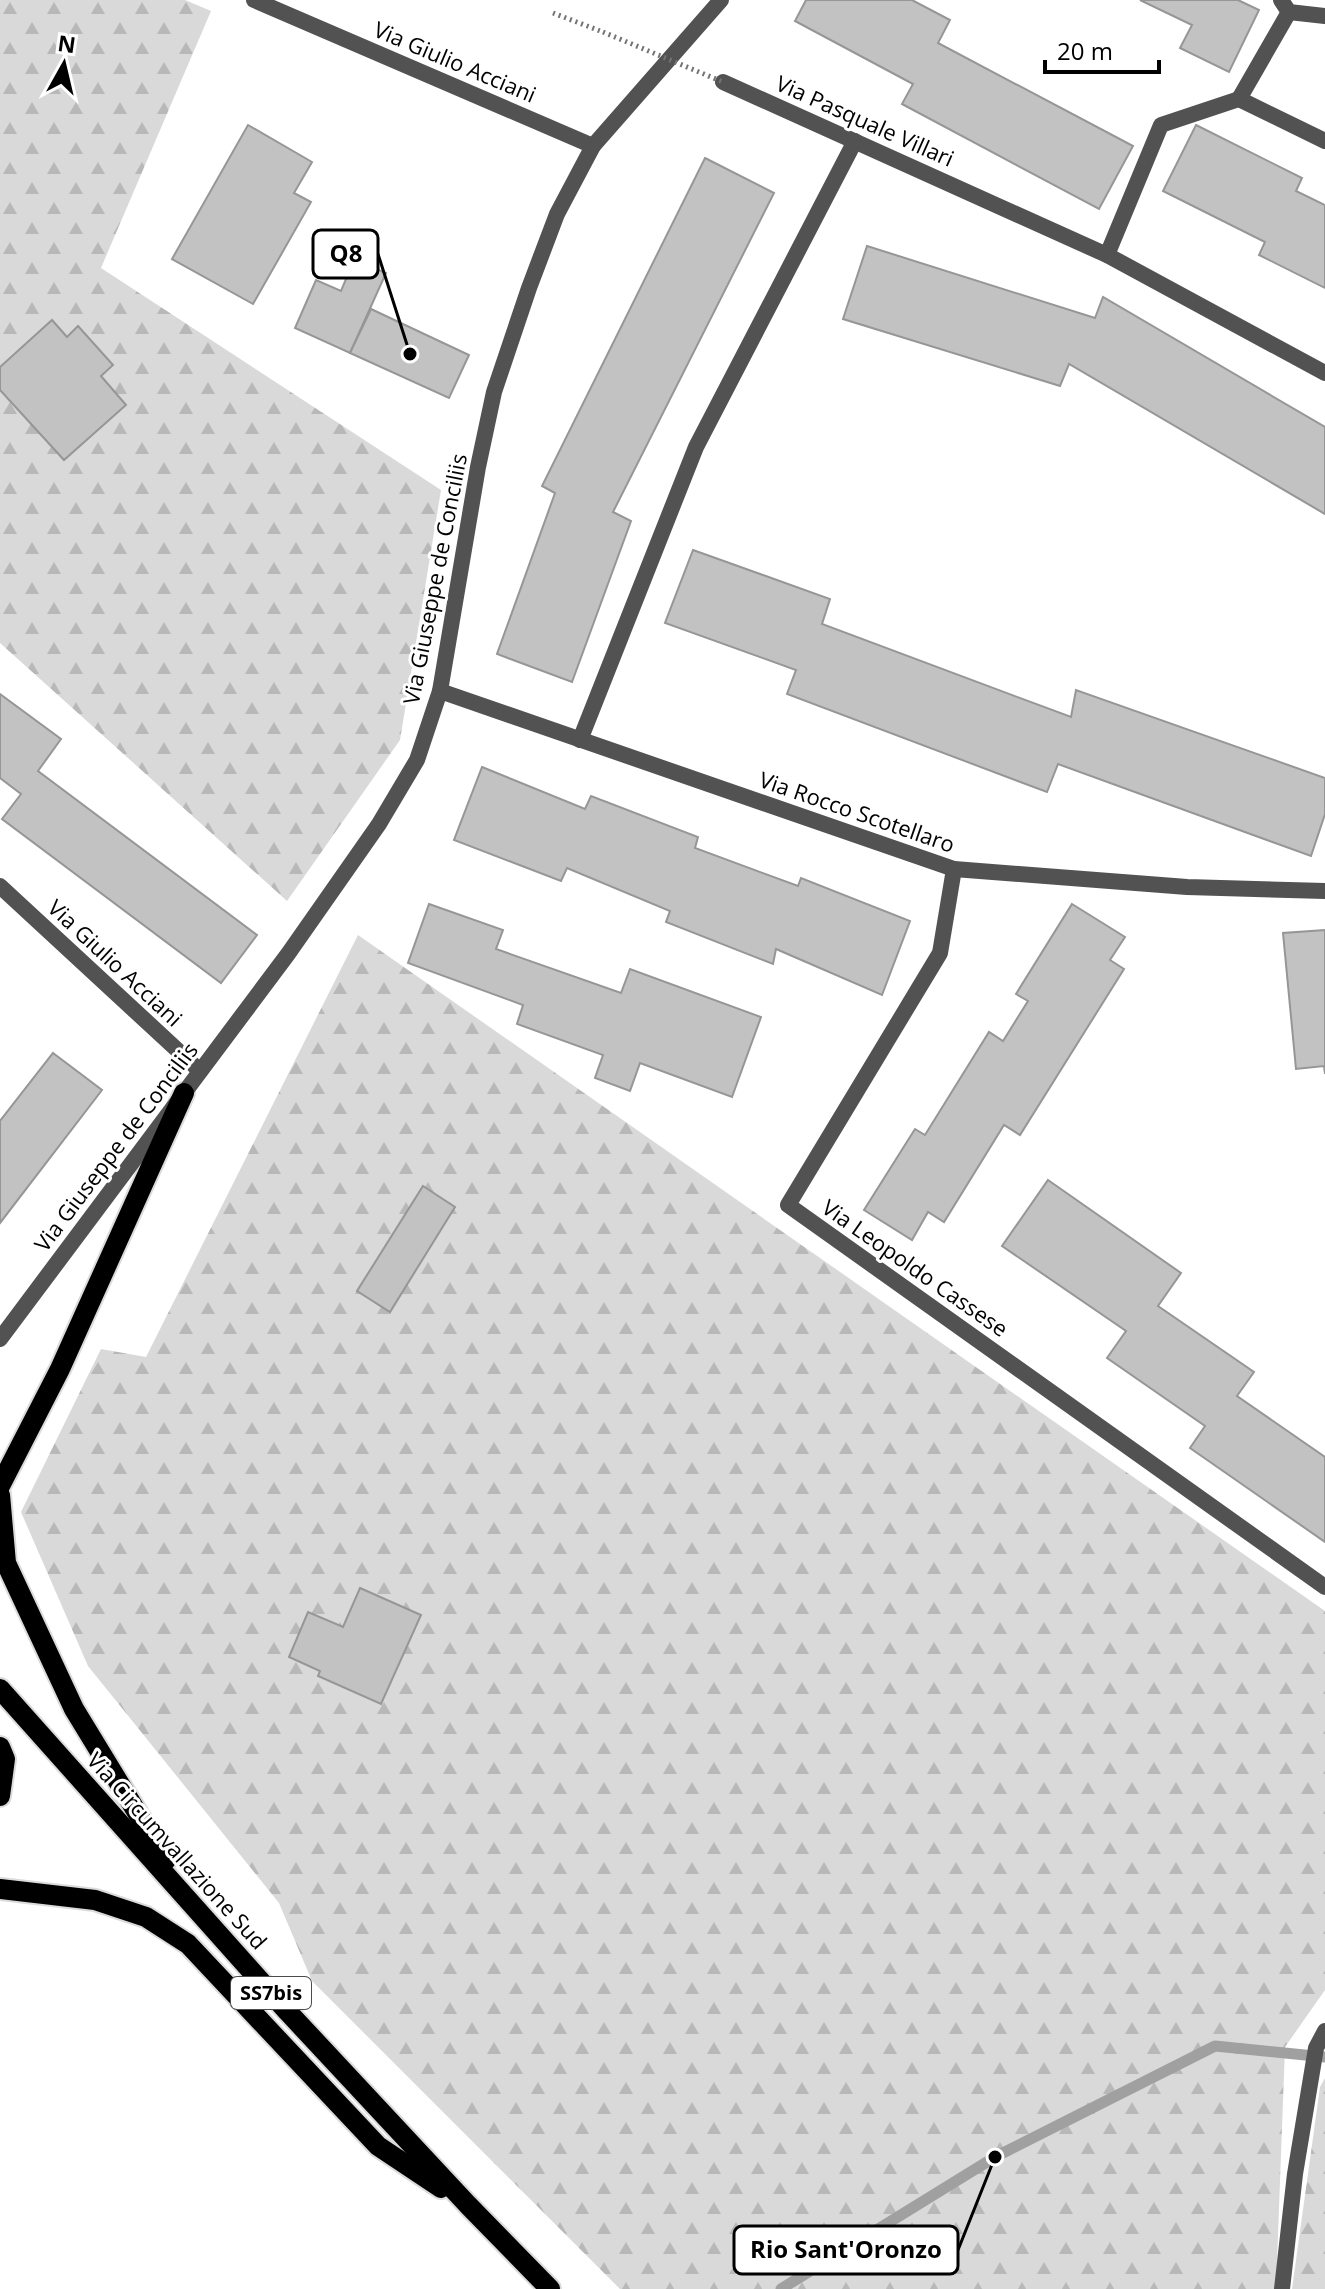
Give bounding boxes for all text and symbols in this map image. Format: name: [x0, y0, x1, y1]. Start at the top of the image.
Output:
street label: Via Giulio Acciani: [370, 13, 541, 109]
north arrow: [24, 24, 104, 104]
scale bar: [1045, 24, 1159, 74]
text: N: [56, 27, 78, 59]
text: 20 m: [1057, 34, 1113, 67]
street label: Via Pasquale Villari: [772, 67, 959, 173]
callout: Q8: [313, 230, 378, 278]
text: Q8: [330, 236, 362, 269]
street label: Via Giuseppe de Conciliis: [395, 451, 473, 707]
street label: Via Rocco Scotellaro: [756, 763, 959, 859]
street label: Via Giulio Acciani: [42, 892, 189, 1032]
street label: Via Giuseppe de Conciliis: [27, 1036, 204, 1257]
street label: Via Leopoldo Cassese: [817, 1192, 1015, 1343]
street label: Via Circumvallazione Sud: [81, 1745, 274, 1955]
road number: SS7bis: [231, 1977, 311, 2009]
callout: Rio Sant'Oronzo: [734, 2226, 958, 2274]
text: Rio Sant'Oronzo: [750, 2232, 942, 2265]

